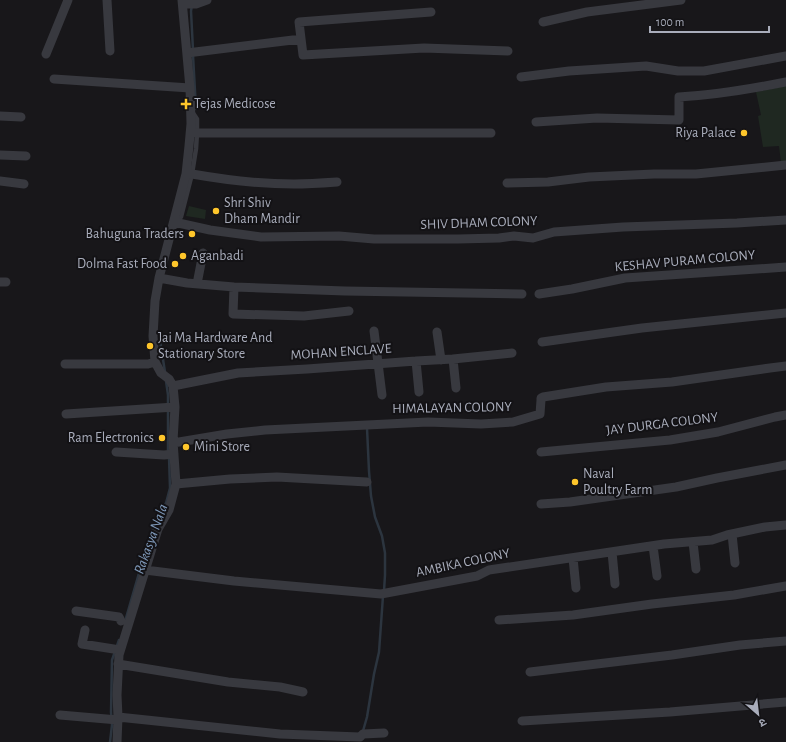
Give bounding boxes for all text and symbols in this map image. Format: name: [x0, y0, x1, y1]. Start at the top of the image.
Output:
scale bar: [650, 8, 769, 34]
text: 100 m: [656, 16, 684, 28]
place label: Tejas Medicose: [194, 97, 276, 111]
marker: Tejas Medicose: [181, 99, 191, 109]
place label: Riya Palace: [675, 126, 736, 140]
marker: Riya Palace: [739, 128, 749, 138]
place label: Shri Shiv Dham Mandir: [224, 196, 300, 226]
marker: Shri Shiv Dham Mandir: [211, 206, 221, 216]
street label: SHIV DHAM COLONY: [420, 214, 538, 232]
place label: Bahuguna Traders: [86, 227, 184, 241]
marker: Bahuguna Traders: [187, 229, 197, 239]
street label: KESHAV PURAM COLONY: [614, 248, 757, 274]
place label: Aganbadi: [191, 249, 244, 263]
marker: Aganbadi: [178, 251, 188, 261]
place label: Dolma Fast Food: [77, 257, 167, 271]
marker: Dolma Fast Food: [170, 259, 180, 269]
place label: Jai Ma Hardware And Stationary Store: [158, 331, 273, 361]
marker: Jai Ma Hardware And Stationary Store: [145, 341, 155, 351]
street label: MOHAN ENCLAVE: [290, 341, 392, 363]
street label: HIMALAYAN COLONY: [392, 400, 513, 416]
street label: JAY DURGA COLONY: [605, 410, 720, 438]
place label: Ram Electronics: [68, 431, 154, 445]
marker: Ram Electronics: [157, 433, 167, 443]
place label: Mini Store: [194, 440, 250, 454]
marker: Mini Store: [181, 442, 191, 452]
place label: Naval Poultry Farm: [583, 467, 652, 497]
marker: Naval Poultry Farm: [570, 477, 580, 487]
water label: Rakasya Nala: [131, 502, 171, 576]
street label: AMBIKA COLONY: [415, 546, 512, 580]
north arrow: [738, 694, 778, 734]
text: उ: [757, 716, 768, 729]

